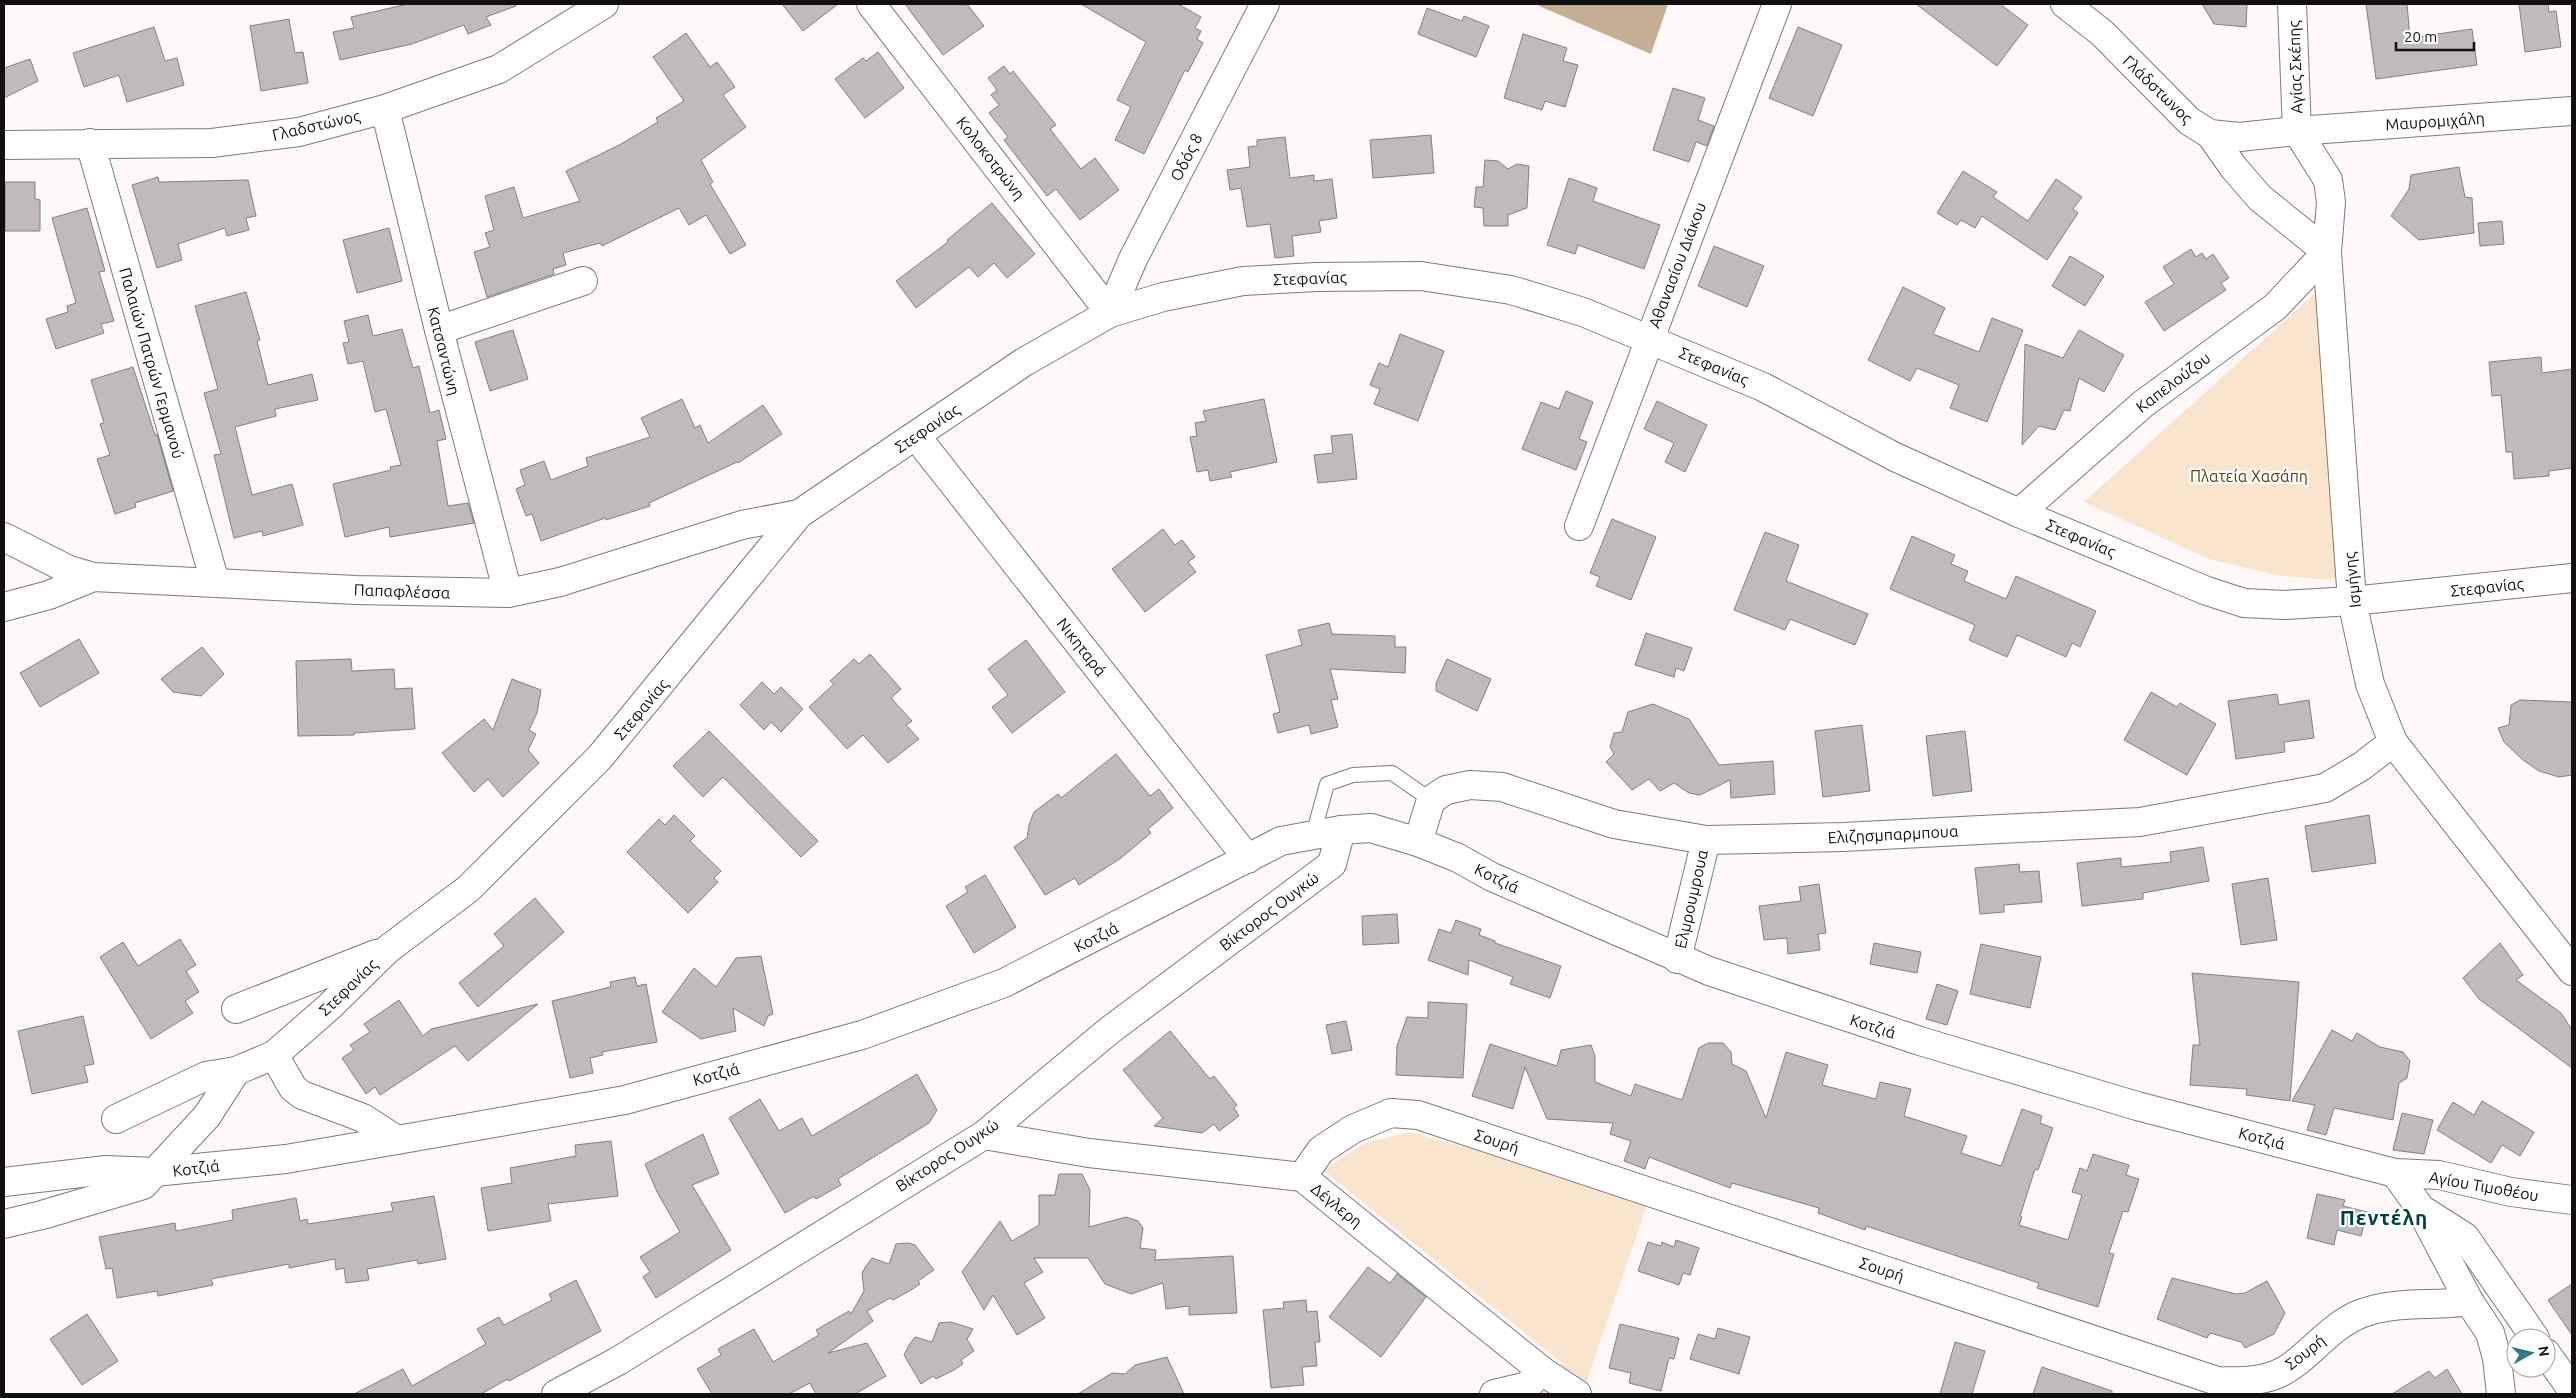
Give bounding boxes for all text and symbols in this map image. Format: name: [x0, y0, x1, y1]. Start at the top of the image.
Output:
street label: Αγίας Σκέπης: [2284, 20, 2307, 114]
scale bar: [2396, 20, 2474, 52]
text: 20 m: [2404, 28, 2437, 45]
street label: Γλάδστωνος: [2119, 51, 2196, 127]
street label: Γλαδστώνος: [270, 106, 362, 145]
street label: Μαυρομιχάλη: [2385, 109, 2485, 133]
street label: Κολοκοτρώνη: [953, 113, 1029, 203]
street label: Οδός 8: [1166, 130, 1207, 184]
street label: Αθανασίου Διάκου: [1645, 200, 1709, 330]
street label: Παλαιών Πατρών Γερμανού: [116, 265, 188, 461]
street label: Στεφανίας: [1273, 268, 1347, 289]
street label: Κατσαντώνη: [424, 305, 464, 397]
street label: Στεφανίας: [1676, 343, 1751, 390]
street label: Καπελούζου: [2132, 348, 2214, 417]
street label: Στεφανίας: [891, 400, 963, 457]
park label: Πλατεία Χασάπη: [2190, 467, 2308, 485]
street label: Στεφανίας: [2043, 515, 2118, 562]
street label: Ισμήνης: [2340, 551, 2365, 609]
street label: Στεφανίας: [2449, 574, 2525, 601]
street label: Παπαφλέσσα: [353, 580, 451, 602]
street label: Νικηταρά: [1054, 614, 1111, 680]
street label: Στεφανίας: [610, 675, 672, 744]
street label: Ελιζησμπαρμπουα: [1827, 822, 1959, 847]
street label: Ελμρουμρουα: [1671, 847, 1711, 950]
street label: Κοτζιά: [1471, 860, 1523, 898]
street label: Βίκτορος Ουγκώ: [1216, 868, 1323, 955]
street label: Κοτζιά: [1071, 918, 1122, 957]
street label: Στεφανίας: [315, 955, 382, 1020]
street label: Κοτζιά: [1847, 1010, 1899, 1043]
street label: Κοτζιά: [691, 1059, 742, 1090]
street label: Βίκτορος Ουγκώ: [892, 1115, 1002, 1196]
street label: Κοτζιά: [2237, 1123, 2288, 1154]
street label: Σουρή: [1472, 1125, 1522, 1157]
street label: Κοτζιά: [171, 1156, 221, 1181]
street label: Αγίου Τιμοθέου: [2428, 1168, 2540, 1204]
street label: Δέγλερη: [1308, 1179, 1366, 1231]
district label: Πεντέλη: [2340, 1205, 2428, 1229]
street label: Σουρή: [1857, 1253, 1907, 1285]
north arrow: [2506, 1328, 2556, 1378]
street label: Σουρή: [2281, 1331, 2329, 1373]
text: N: [2535, 1345, 2553, 1357]

